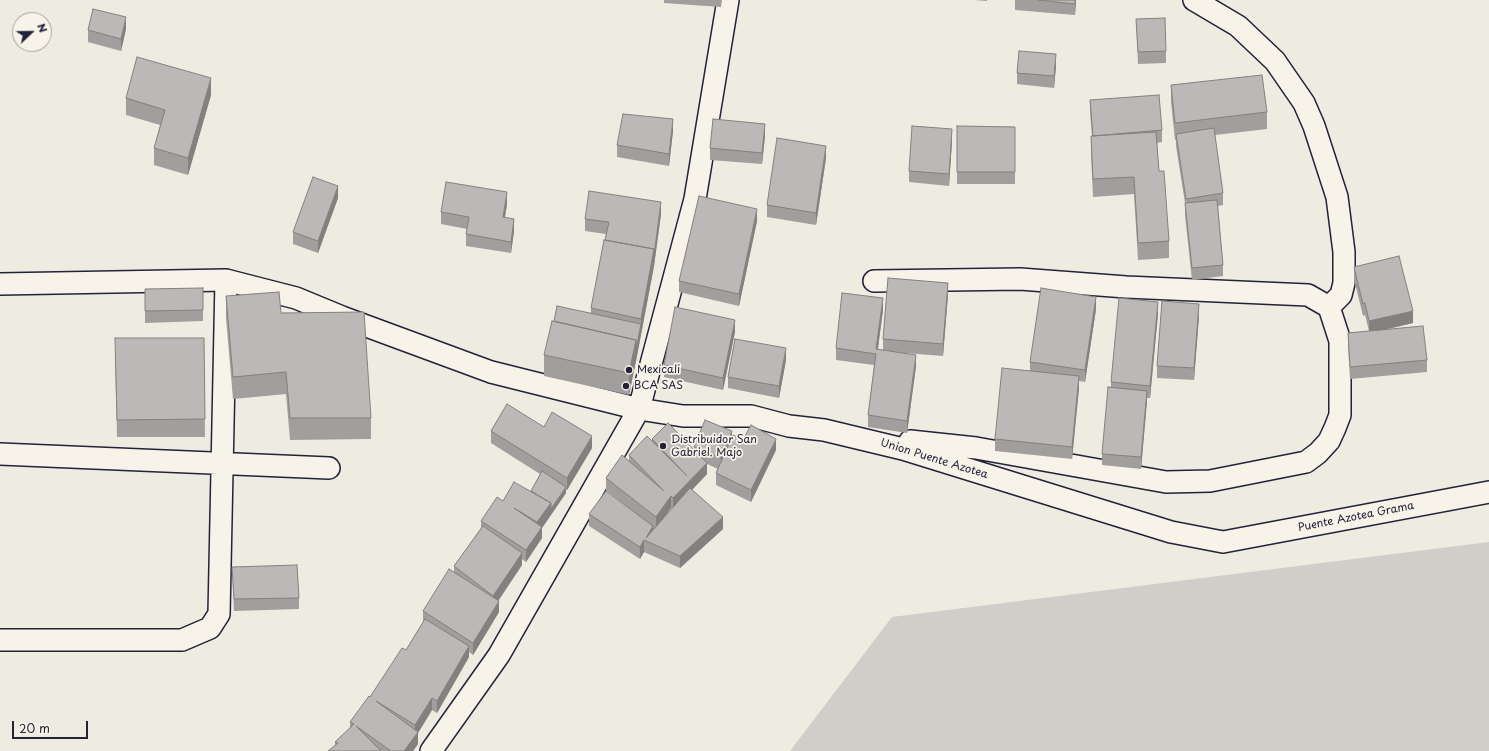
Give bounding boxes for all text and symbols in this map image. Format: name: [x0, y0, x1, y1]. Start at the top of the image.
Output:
north arrow: [12, 12, 52, 52]
text: N: [33, 20, 52, 35]
place label: Mexicali: [637, 363, 680, 377]
marker: Mexicali: [624, 365, 634, 375]
place label: BCA SAS: [634, 379, 683, 393]
marker: BCA SAS: [621, 381, 631, 391]
place label: Distribuidor San Gabriel. Majo: [671, 433, 757, 459]
street label: Union Puente Azotea: [879, 436, 989, 482]
marker: Distribuidor San Gabriel. Majo: [658, 441, 668, 451]
street label: Puente Azotea Grama: [1297, 499, 1415, 535]
scale bar: [14, 713, 90, 739]
text: 20 m: [19, 719, 50, 737]

